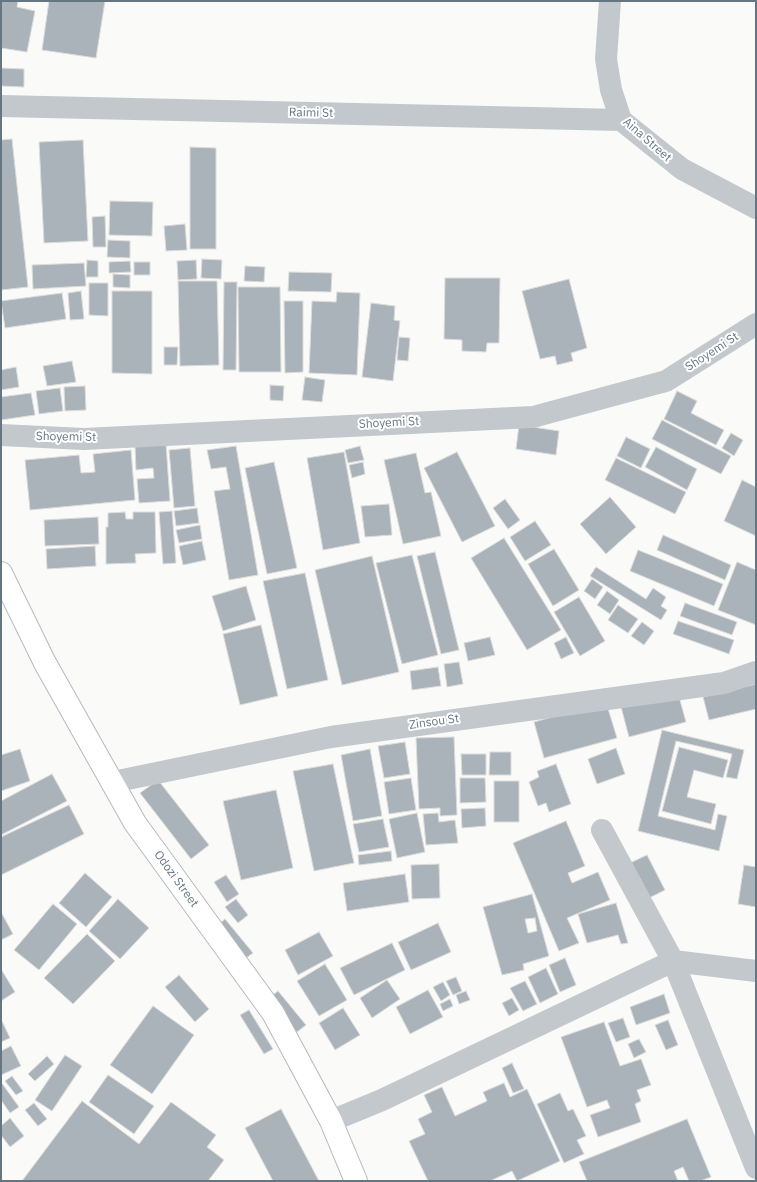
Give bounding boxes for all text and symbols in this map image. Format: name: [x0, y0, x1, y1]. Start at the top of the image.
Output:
street label: Raimi St: [289, 105, 333, 121]
street label: Aina Street: [620, 115, 674, 165]
street label: Shoyemi St: [683, 329, 741, 375]
street label: Shoyemi St: [358, 414, 420, 432]
street label: Shoyemi St: [36, 429, 96, 445]
street label: Zinsou St: [408, 711, 460, 733]
street label: Odozi Street: [151, 848, 201, 910]

